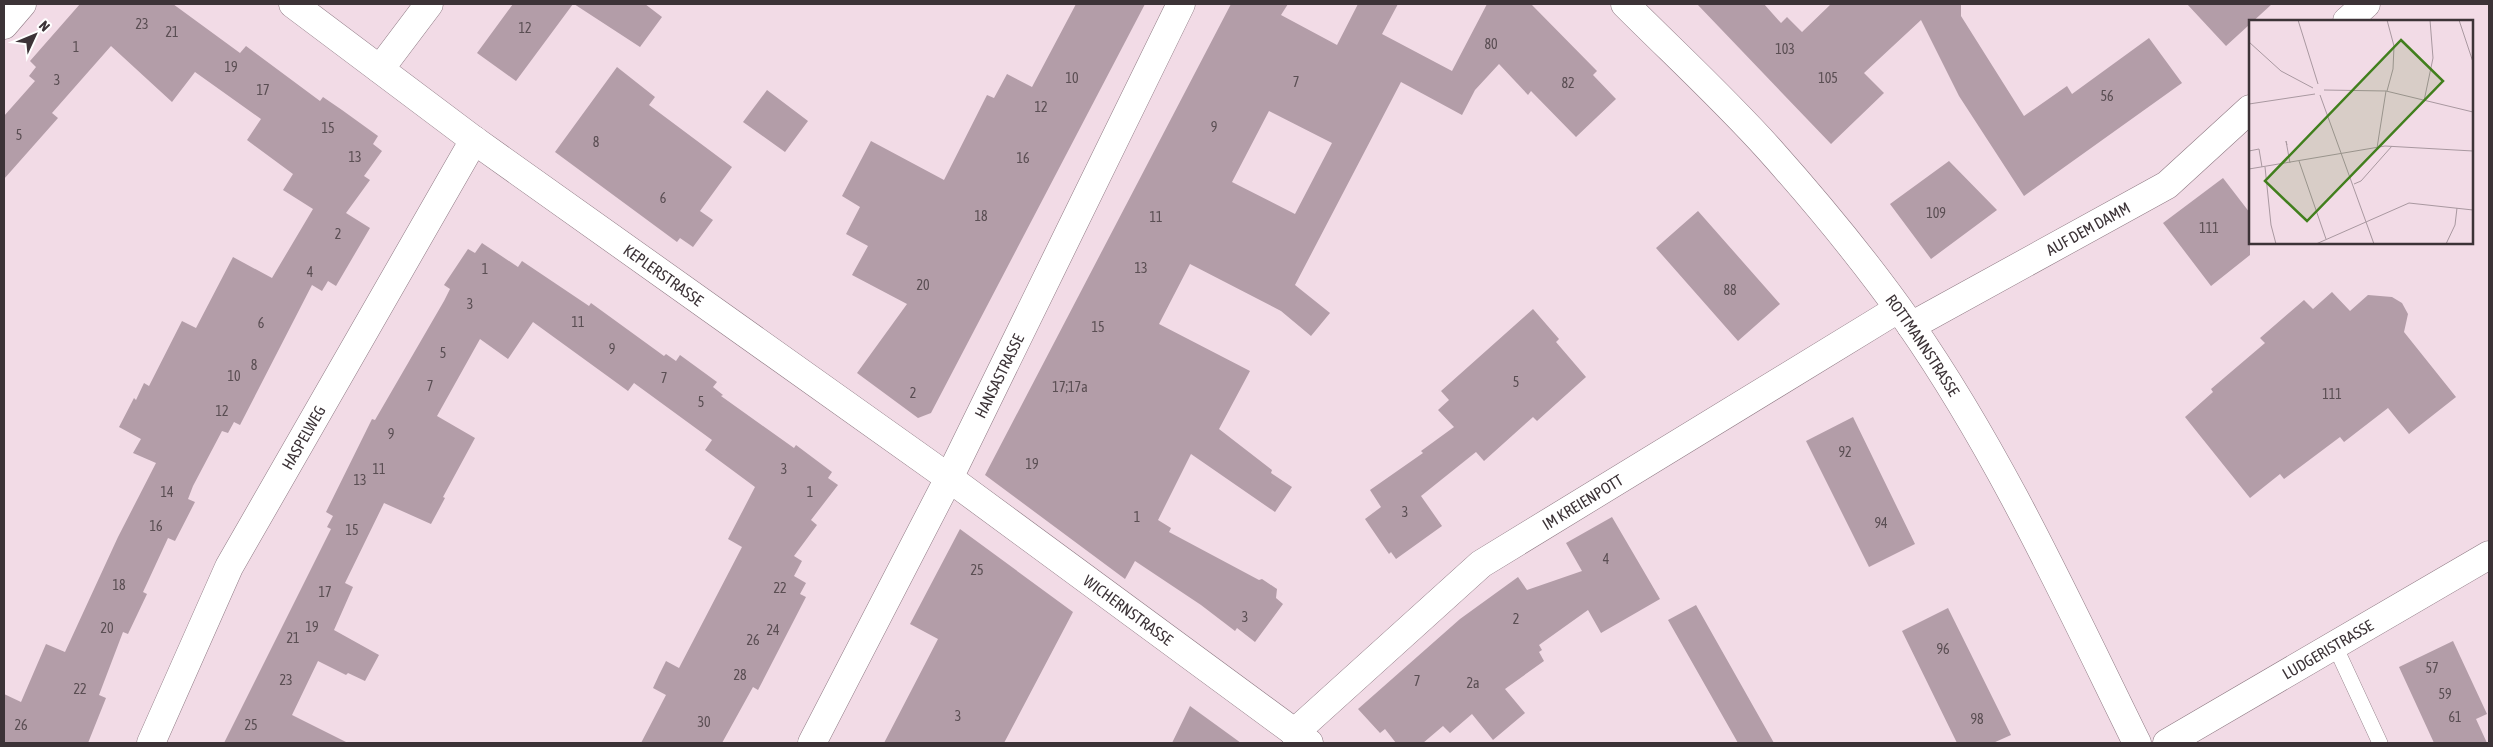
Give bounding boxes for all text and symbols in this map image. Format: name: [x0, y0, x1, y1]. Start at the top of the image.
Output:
north arrow: [10, 10, 60, 60]
house number: 23: [135, 16, 149, 32]
text: N: [36, 17, 53, 34]
house number: 12: [518, 20, 532, 36]
inset map: [2249, 20, 2473, 244]
house number: 21: [165, 24, 179, 40]
house number: 80: [1484, 36, 1498, 52]
house number: 1: [73, 39, 79, 55]
house number: 103: [1775, 41, 1795, 57]
house number: 19: [224, 59, 238, 75]
house number: 10: [1065, 70, 1079, 86]
house number: 105: [1818, 70, 1838, 86]
house number: 3: [54, 72, 60, 88]
house number: 7: [1293, 74, 1299, 90]
house number: 82: [1561, 75, 1575, 91]
house number: 17: [256, 82, 270, 98]
house number: 56: [2100, 88, 2114, 104]
house number: 12: [1034, 99, 1048, 115]
house number: 9: [1211, 119, 1217, 135]
house number: 15: [321, 120, 335, 136]
house number: 5: [16, 127, 22, 143]
house number: 8: [593, 134, 600, 150]
house number: 13: [348, 149, 362, 165]
house number: 16: [1016, 150, 1030, 166]
house number: 6: [660, 190, 667, 206]
street label: AUF DEM DAMM: [2043, 198, 2133, 259]
house number: 109: [1926, 205, 1946, 221]
house number: 18: [974, 208, 988, 224]
house number: 11: [1149, 209, 1163, 225]
house number: 111: [2199, 220, 2219, 236]
house number: 2: [335, 226, 341, 242]
street label: KEPLERSTRASSE: [620, 240, 707, 309]
house number: 13: [1134, 260, 1148, 276]
house number: 1: [482, 261, 488, 277]
house number: 4: [307, 264, 314, 280]
house number: 20: [916, 277, 930, 293]
house number: 88: [1723, 282, 1737, 298]
street label: ROTTMANNSTRASSE: [1882, 291, 1963, 399]
house number: 3: [467, 296, 473, 312]
house number: 11: [571, 314, 585, 330]
house number: 6: [258, 315, 265, 331]
house number: 15: [1091, 319, 1105, 335]
street label: HANSASTRASSE: [971, 331, 1027, 421]
house number: 9: [609, 341, 615, 357]
house number: 5: [440, 345, 446, 361]
house number: 8: [251, 357, 258, 373]
house number: 10: [227, 368, 241, 384]
house number: 7: [661, 370, 667, 386]
house number: 5: [1513, 374, 1519, 390]
house number: 7: [427, 378, 433, 394]
house number: 17;17a: [1052, 379, 1088, 395]
house number: 2: [910, 385, 916, 401]
house number: 111: [2322, 386, 2342, 402]
house number: 5: [698, 394, 704, 410]
street label: HASPELWEG: [278, 402, 329, 473]
house number: 12: [215, 403, 229, 419]
house number: 9: [388, 426, 394, 442]
house number: 92: [1838, 444, 1852, 460]
house number: 19: [1025, 456, 1039, 472]
house number: 11: [372, 461, 386, 477]
house number: 3: [781, 461, 787, 477]
street label: IM KREIENPOTT: [1539, 471, 1626, 533]
house number: 13: [353, 472, 367, 488]
house number: 14: [160, 484, 174, 500]
house number: 1: [807, 484, 813, 500]
house number: 3: [1402, 504, 1408, 520]
house number: 1: [1134, 509, 1140, 525]
house number: 94: [1874, 515, 1888, 531]
house number: 16: [149, 518, 163, 534]
house number: 15: [345, 522, 359, 538]
house number: 4: [1603, 551, 1610, 567]
house number: 25: [970, 562, 984, 578]
street label: WICHERNSTRASSE: [1080, 571, 1177, 649]
house number: 18: [112, 577, 126, 593]
house number: 22: [773, 580, 787, 596]
house number: 17: [318, 584, 332, 600]
house number: 3: [1242, 609, 1248, 625]
house number: 2: [1513, 611, 1519, 627]
street label: LUDGERISTRASSE: [2279, 616, 2376, 683]
house number: 19: [305, 619, 319, 635]
house number: 20: [100, 620, 114, 636]
house number: 24: [766, 622, 780, 638]
house number: 21: [286, 630, 300, 646]
house number: 26: [746, 632, 760, 648]
house number: 96: [1936, 641, 1950, 657]
house number: 57: [2425, 660, 2439, 676]
house number: 28: [733, 667, 747, 683]
house number: 23: [279, 672, 293, 688]
house number: 7: [1414, 673, 1420, 689]
house number: 2a: [1466, 675, 1480, 691]
house number: 22: [73, 681, 87, 697]
house number: 59: [2438, 686, 2452, 702]
house number: 3: [955, 708, 961, 724]
house number: 61: [2448, 709, 2462, 725]
house number: 98: [1970, 711, 1984, 727]
house number: 30: [697, 714, 711, 730]
house number: 26: [14, 717, 28, 733]
house number: 25: [244, 717, 258, 733]

